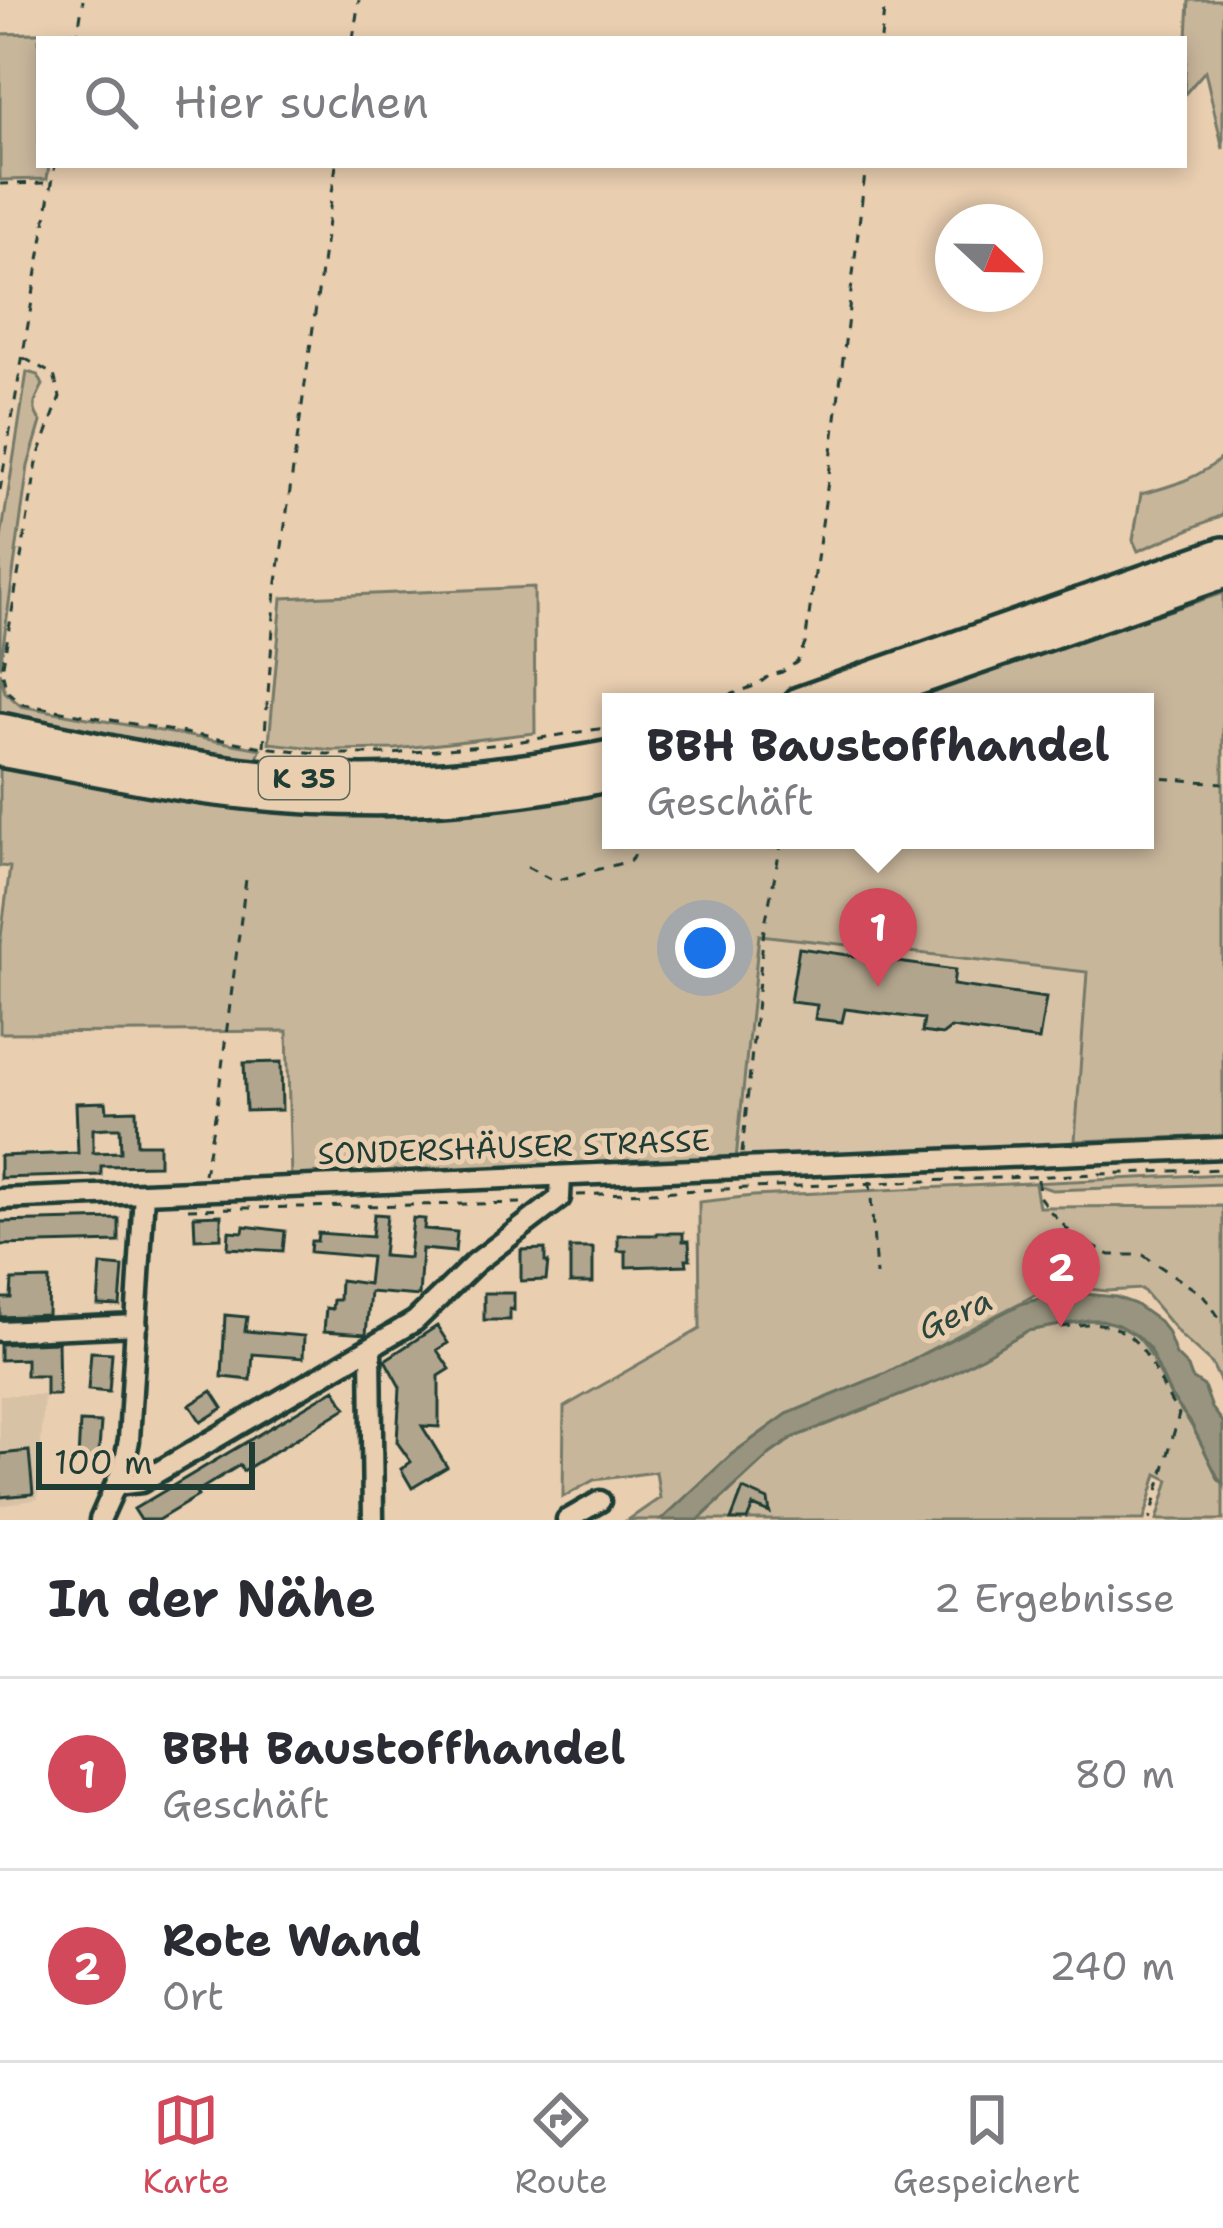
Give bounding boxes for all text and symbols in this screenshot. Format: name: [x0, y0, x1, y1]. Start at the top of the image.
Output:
search box: [36, 36, 1187, 168]
icon: search: [78, 69, 144, 135]
text: Hier suchen: [174, 72, 429, 132]
north arrow: [935, 204, 1043, 312]
popup: [602, 693, 1154, 849]
text: BBH Baustoffhandel: [646, 715, 1110, 775]
road number: K 35: [259, 757, 349, 799]
text: Geschäft: [646, 775, 814, 827]
pin: 1: [839, 888, 917, 987]
your location: [675, 918, 735, 978]
street label: SONDERSHÄUSER STRASSE: [317, 1120, 711, 1174]
pin: 2: [1022, 1228, 1100, 1327]
water label: Gera: [910, 1277, 1000, 1351]
scale bar: [36, 1436, 255, 1489]
text: 100 m: [54, 1440, 153, 1485]
text: In der Nähe: [48, 1564, 376, 1632]
text: 2 Ergebnisse: [934, 1572, 1175, 1624]
text: BBH Baustoffhandel: [162, 1718, 625, 1778]
text: 1: [78, 1748, 96, 1800]
text: 80 m: [1074, 1748, 1175, 1800]
text: Geschäft: [162, 1778, 329, 1830]
text: Rote Wand: [162, 1910, 422, 1970]
text: 2: [73, 1940, 101, 1992]
text: 240 m: [1049, 1940, 1175, 1992]
text: Ort: [162, 1970, 224, 2022]
tab: Karte: [143, 2087, 230, 2204]
tab: Route: [515, 2087, 608, 2204]
tab: Gespeichert: [893, 2087, 1080, 2204]

